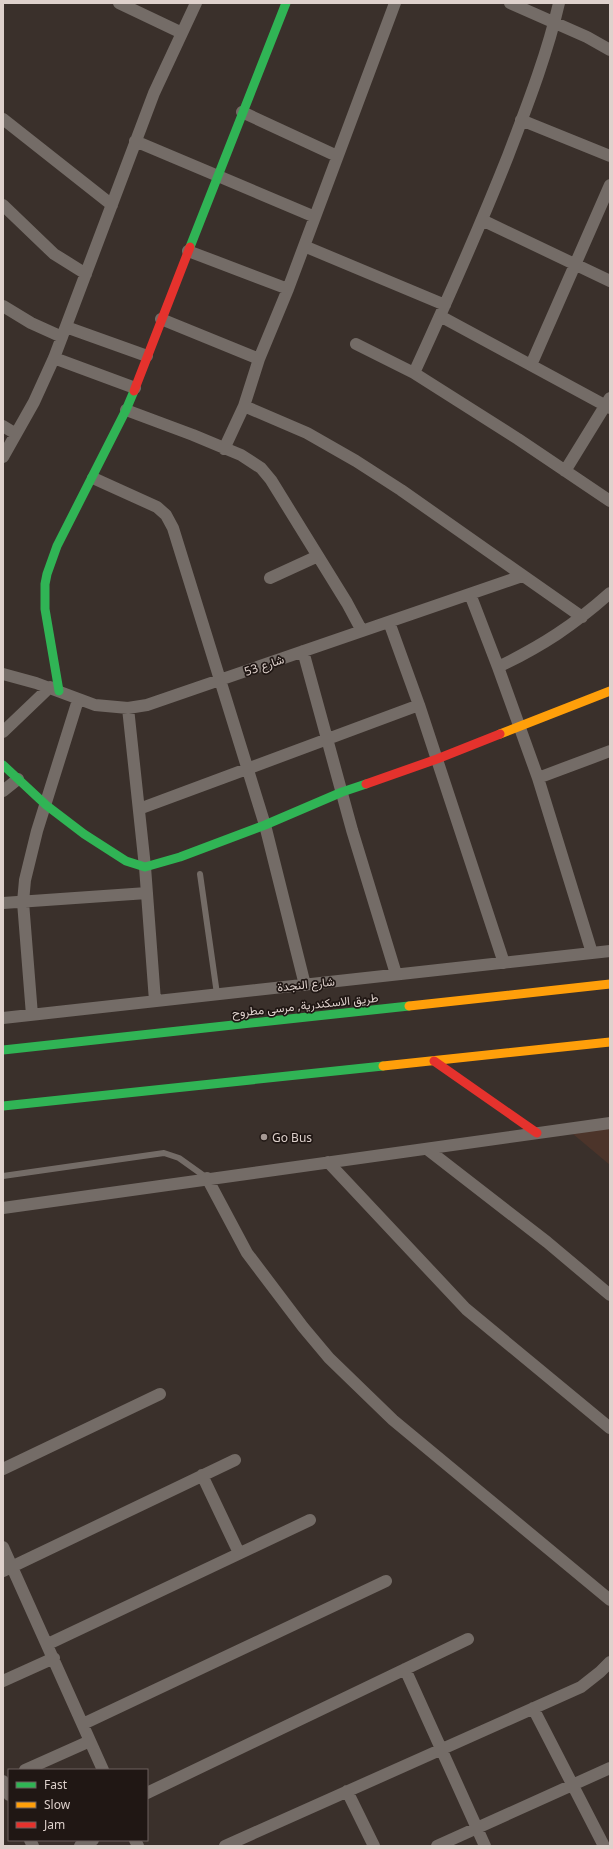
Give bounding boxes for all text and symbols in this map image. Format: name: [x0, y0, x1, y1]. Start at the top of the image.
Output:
street label: شارع 53: [242, 650, 286, 681]
street label: شارع النجدة: [276, 973, 336, 996]
street label: طريق الاسكندرية, مرسى مطروح: [231, 989, 379, 1022]
place label: Go Bus: [272, 1129, 312, 1146]
marker: Go Bus: [259, 1132, 269, 1142]
legend: [8, 1769, 148, 1841]
text: Fast: [44, 1776, 68, 1793]
text: Slow: [44, 1796, 71, 1813]
text: Jam: [43, 1816, 65, 1833]

